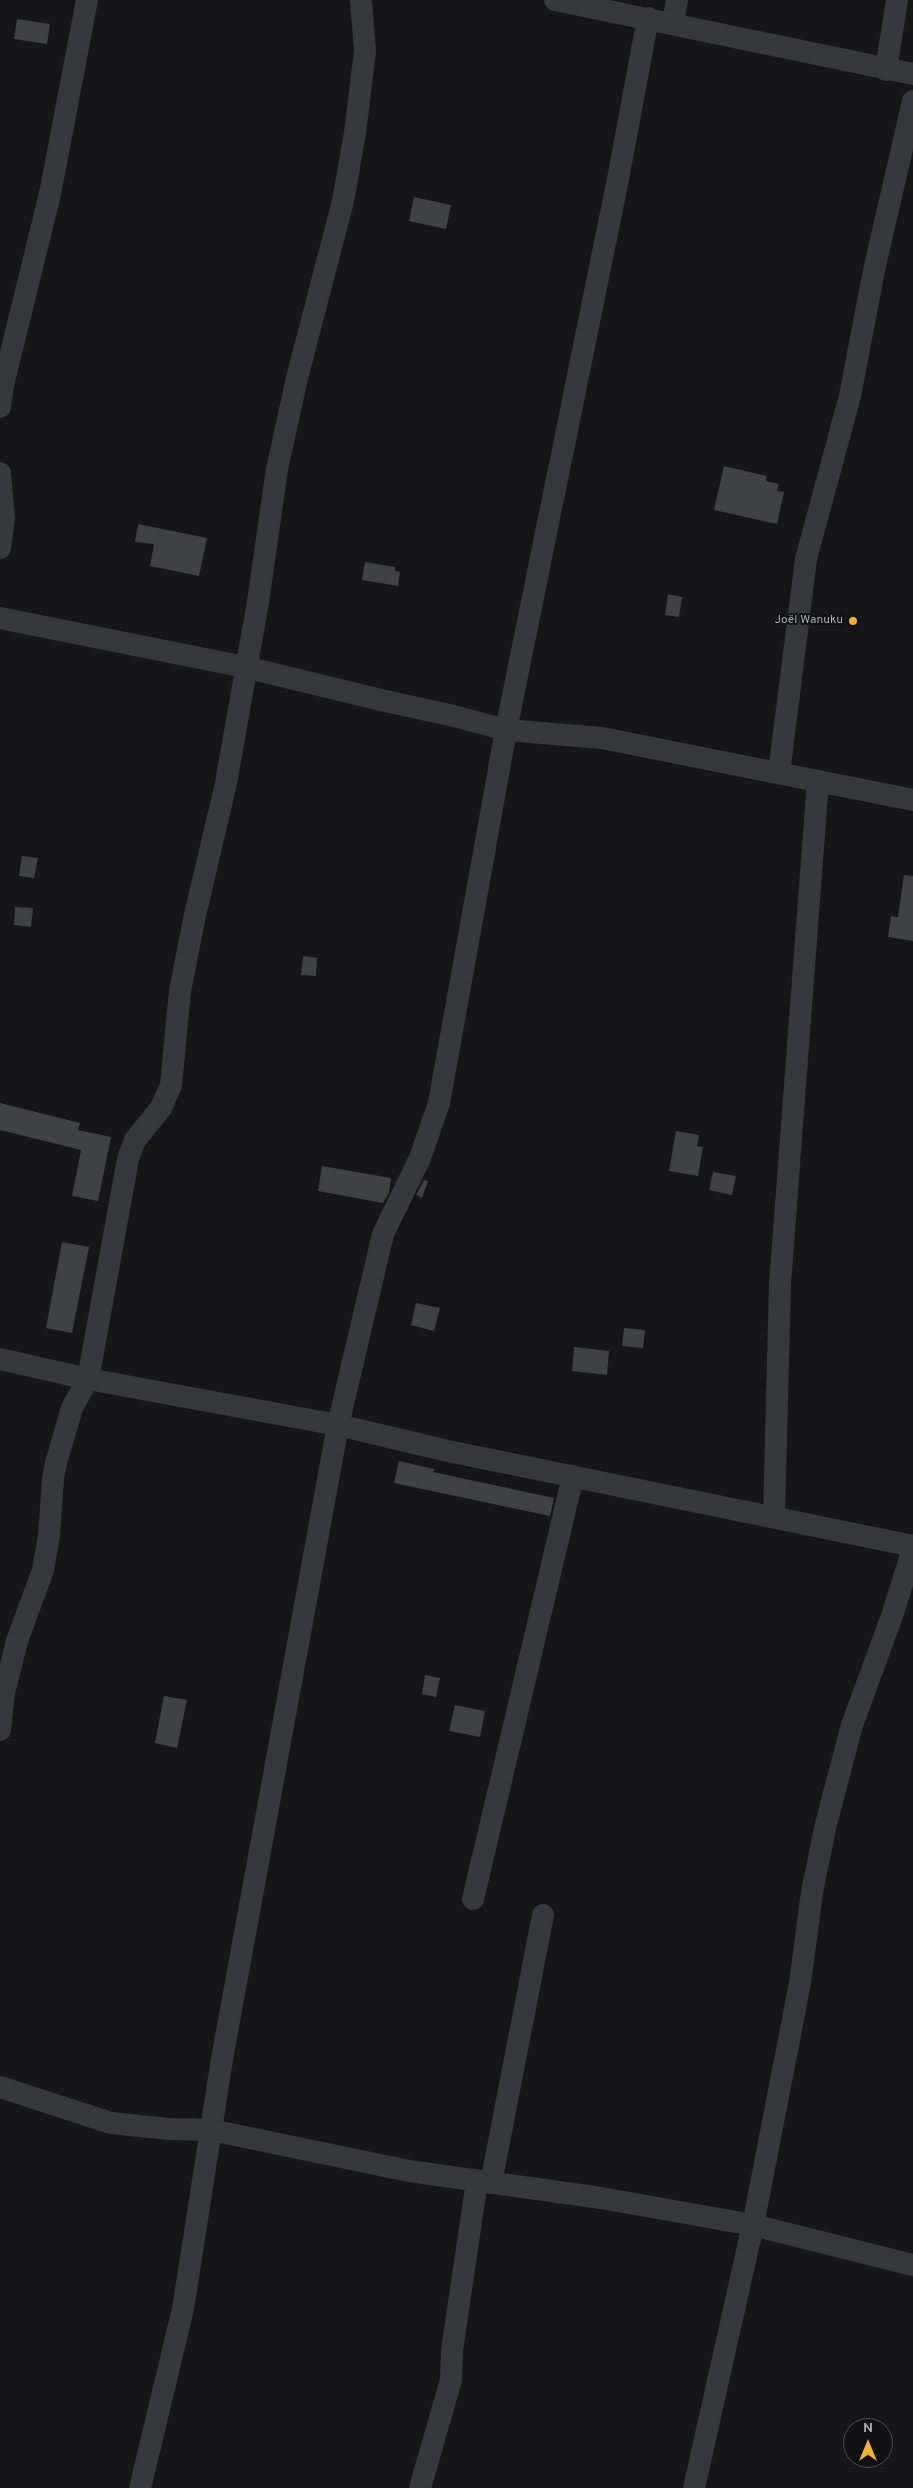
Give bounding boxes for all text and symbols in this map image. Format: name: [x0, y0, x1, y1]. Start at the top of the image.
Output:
place label: Joël Wanuku: [774, 614, 843, 628]
marker: Joël Wanuku: [847, 615, 859, 627]
north arrow: [843, 2418, 893, 2468]
text: N: [863, 2420, 873, 2437]

